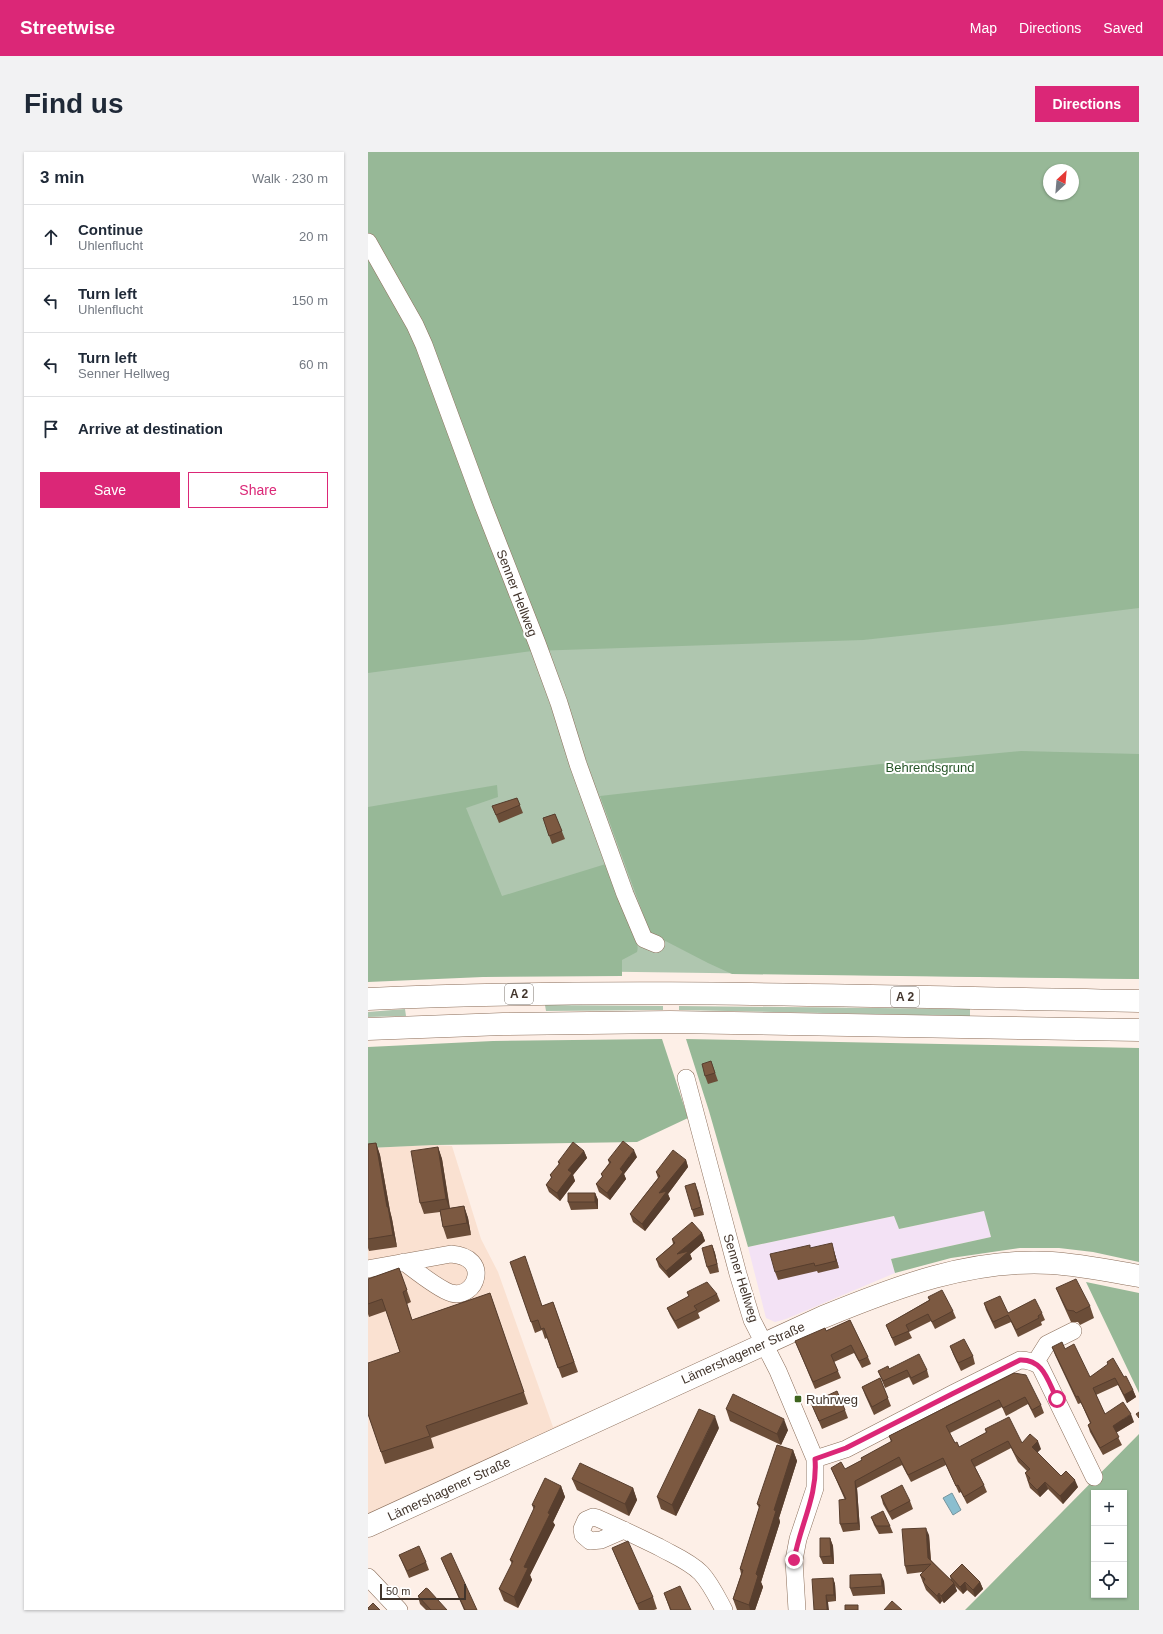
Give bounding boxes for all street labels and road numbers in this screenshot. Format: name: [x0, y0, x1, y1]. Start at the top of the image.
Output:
street label: Senner Hellweg: [494, 547, 540, 639]
road number: A 2: [505, 984, 533, 1004]
road number: A 2: [891, 987, 919, 1007]
street label: Senner Hellweg: [720, 1232, 762, 1324]
street label: Lämershagener Straße: [679, 1319, 807, 1387]
street label: Lämershagener Straße: [385, 1454, 513, 1524]

